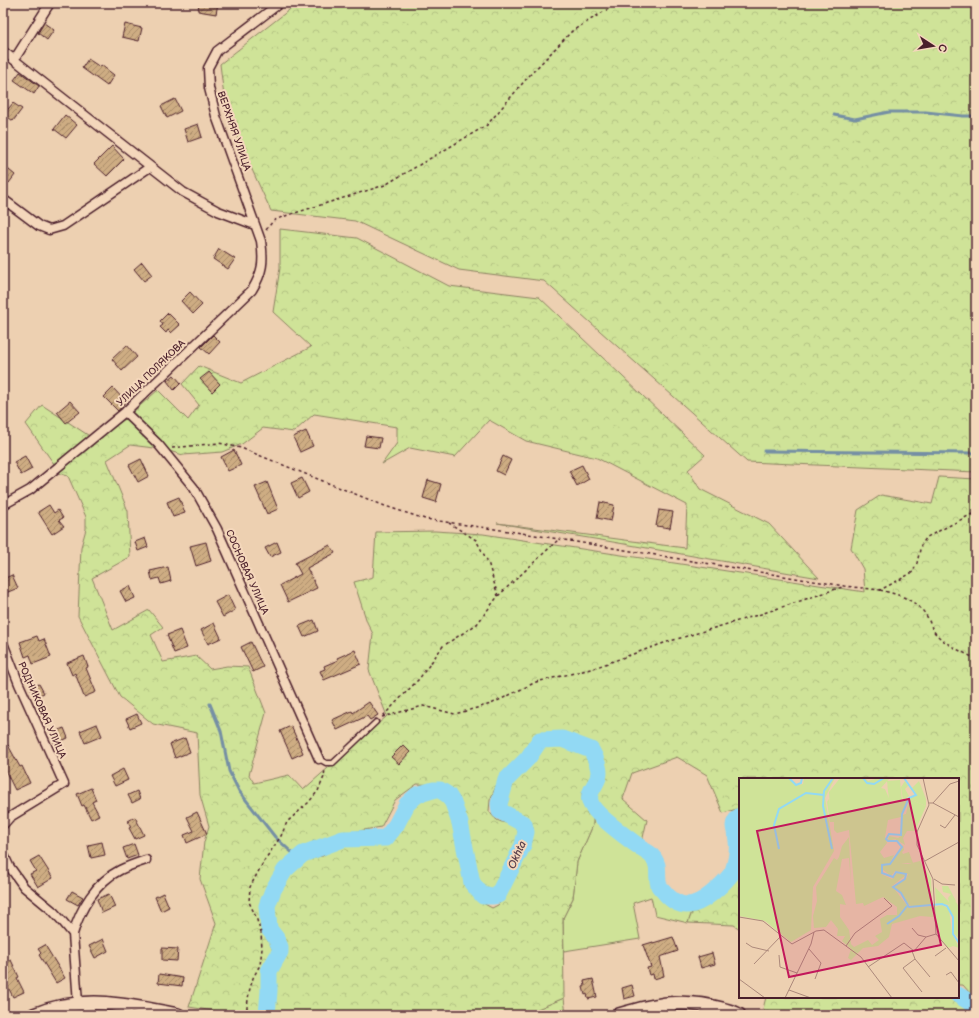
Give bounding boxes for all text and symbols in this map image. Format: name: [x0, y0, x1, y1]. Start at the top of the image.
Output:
north arrow: [913, 26, 953, 66]
text: С: [935, 43, 949, 53]
street label: ВЕРХНЯЯ УЛИЦА: [215, 90, 254, 173]
street label: УЛИЦА ПОЛЯКОВА: [114, 337, 188, 409]
street label: СОСНОВАЯ УЛИЦА: [223, 528, 271, 617]
street label: РОДНИКОВАЯ УЛИЦА: [15, 660, 69, 761]
inset map: [739, 778, 959, 998]
water label: Okhta: [505, 839, 529, 871]

